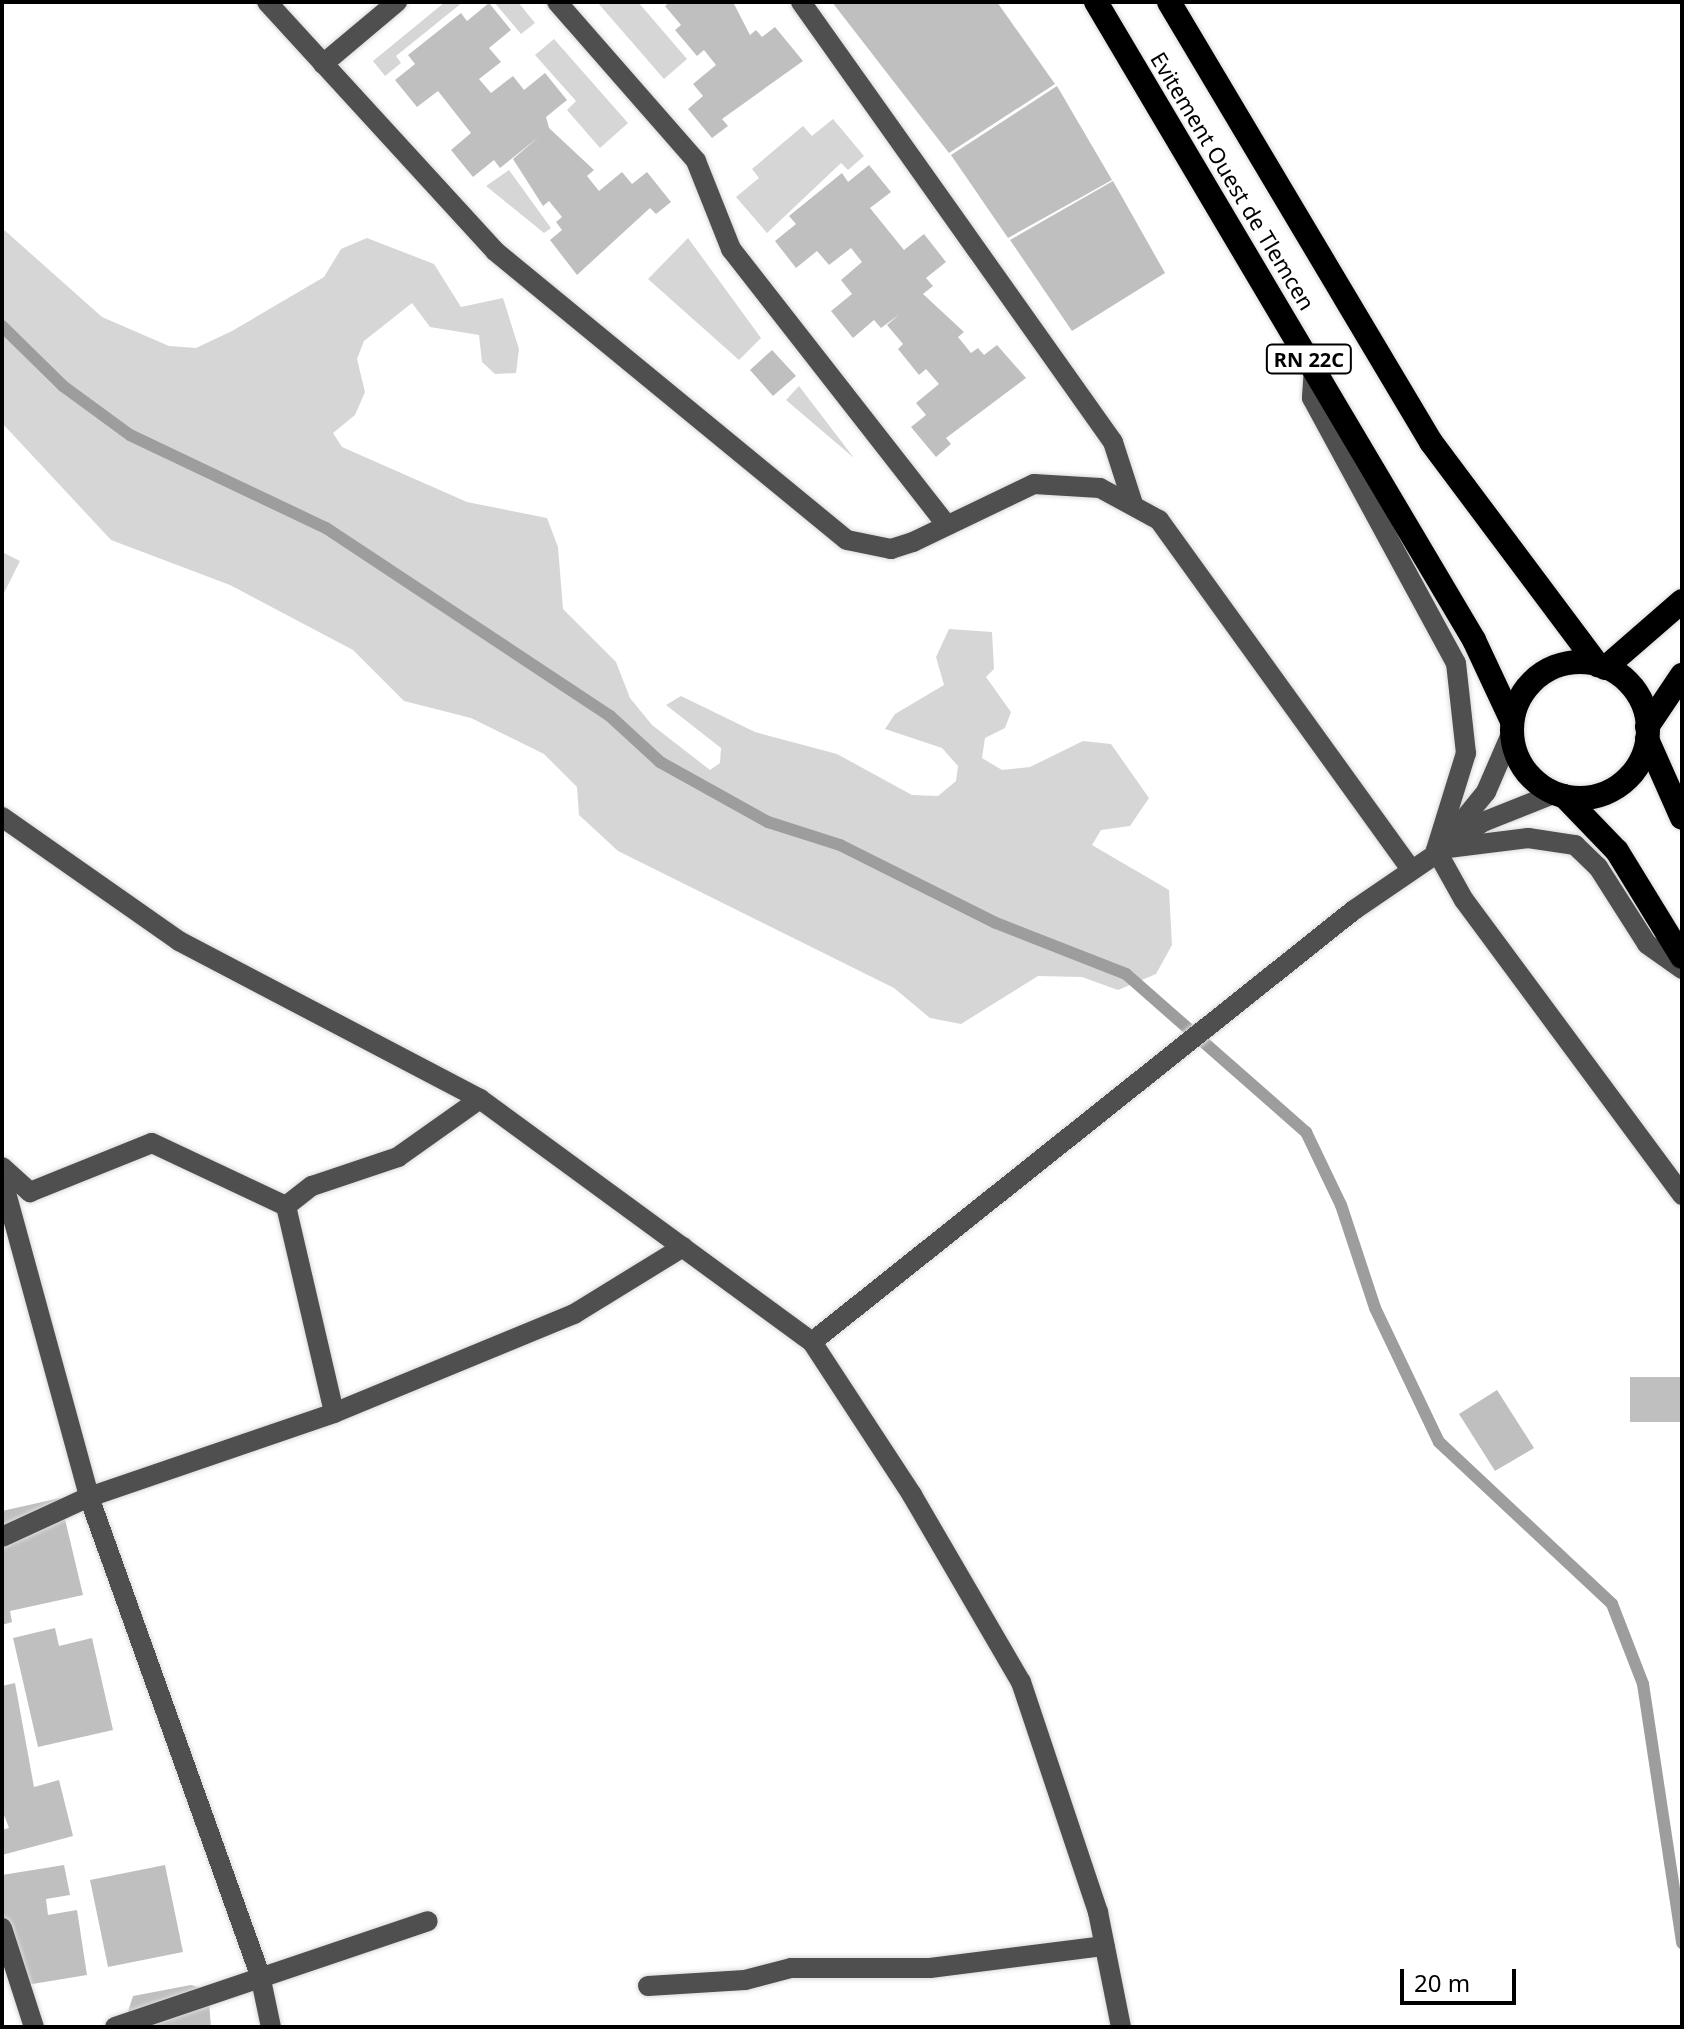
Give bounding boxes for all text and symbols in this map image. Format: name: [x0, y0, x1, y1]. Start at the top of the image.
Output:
street label: Evitement Ouest de Tlemcen: [1145, 47, 1321, 315]
road number: RN 22C: [1265, 343, 1353, 375]
scale bar: [1404, 1953, 1520, 2003]
text: 20 m: [1414, 1966, 1470, 1999]

